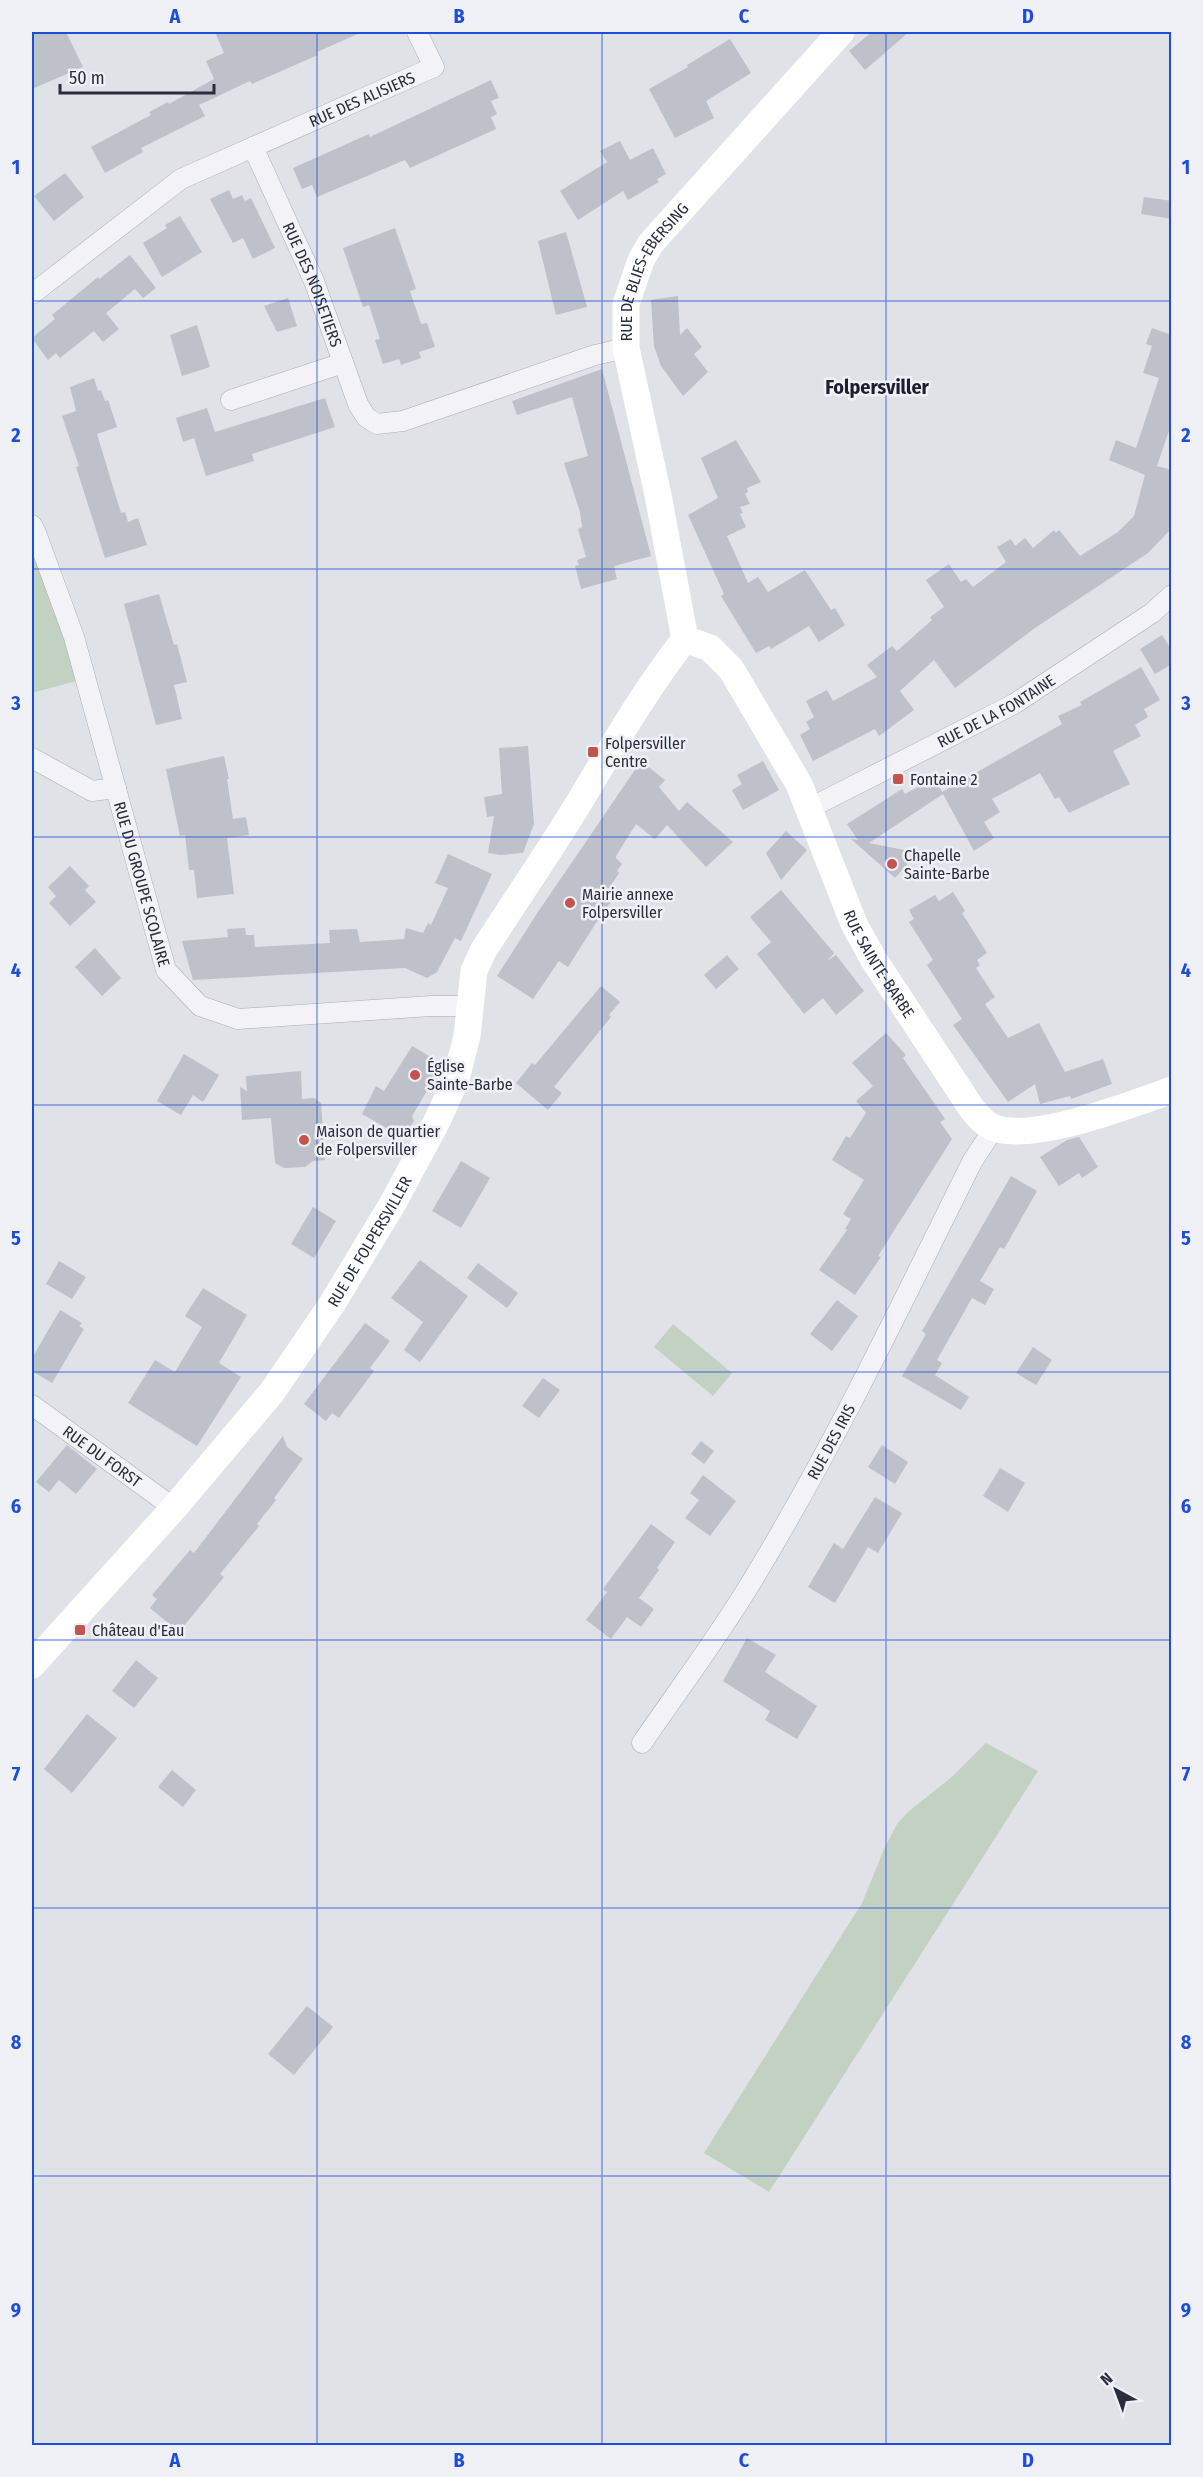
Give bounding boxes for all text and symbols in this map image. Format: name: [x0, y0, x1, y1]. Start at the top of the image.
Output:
text: A: [169, 4, 182, 28]
text: B: [453, 4, 465, 28]
text: C: [739, 4, 750, 28]
text: D: [1022, 4, 1034, 28]
scale bar: [60, 57, 214, 95]
text: 50 m: [69, 67, 105, 89]
street label: RUE DES ALISIERS: [306, 68, 418, 131]
text: 1: [12, 155, 20, 179]
text: 1: [1182, 155, 1190, 179]
street label: RUE DE BLIES-EBERSING: [617, 199, 693, 341]
street label: RUE DES NOISETIERS: [279, 219, 346, 350]
district label: Folpersviller: [825, 375, 930, 399]
text: 2: [10, 423, 21, 447]
text: 2: [1180, 423, 1191, 447]
street label: RUE DE LA FONTAINE: [934, 671, 1059, 752]
text: 3: [10, 691, 21, 715]
text: 3: [1180, 691, 1191, 715]
place label: Folpersviller Centre: [605, 734, 686, 771]
marker: Folpersviller Centre: [586, 745, 600, 759]
place label: Fontaine 2: [910, 770, 977, 789]
marker: Fontaine 2: [891, 772, 905, 786]
street label: RUE DU GROUPE SCOLAIRE: [110, 800, 174, 969]
place label: Chapelle Sainte-Barbe: [904, 846, 990, 883]
marker: Chapelle Sainte-Barbe: [885, 857, 899, 871]
place label: Mairie annexe Folpersviller: [582, 885, 674, 922]
marker: Mairie annexe Folpersviller: [563, 896, 577, 910]
street label: RUE SAINTE-BARBE: [839, 907, 918, 1021]
text: 4: [11, 958, 21, 982]
text: 4: [1181, 958, 1191, 982]
place label: Église Sainte-Barbe: [427, 1057, 513, 1094]
marker: Église Sainte-Barbe: [408, 1068, 422, 1082]
place label: Maison de quartier de Folpersviller: [316, 1122, 440, 1159]
marker: Maison de quartier de Folpersviller: [297, 1133, 311, 1147]
street label: RUE DE FOLPERSVILLER: [324, 1173, 416, 1310]
text: 5: [11, 1226, 21, 1250]
text: 5: [1181, 1226, 1191, 1250]
street label: RUE DES IRIS: [803, 1401, 859, 1483]
street label: RUE DU FORST: [59, 1422, 146, 1492]
text: 6: [11, 1494, 21, 1518]
text: 6: [1181, 1494, 1191, 1518]
place label: Château d'Eau: [92, 1621, 184, 1640]
marker: Château d'Eau: [73, 1623, 87, 1637]
text: 7: [12, 1762, 21, 1786]
text: 7: [1182, 1762, 1191, 1786]
text: 8: [11, 2030, 22, 2054]
text: 8: [1181, 2030, 1192, 2054]
text: 9: [11, 2298, 21, 2322]
text: 9: [1181, 2298, 1191, 2322]
north arrow: [1086, 2360, 1146, 2420]
text: N: [1097, 2369, 1116, 2389]
text: A: [169, 2448, 182, 2472]
text: B: [453, 2448, 465, 2472]
text: C: [739, 2448, 750, 2472]
text: D: [1022, 2448, 1034, 2472]

